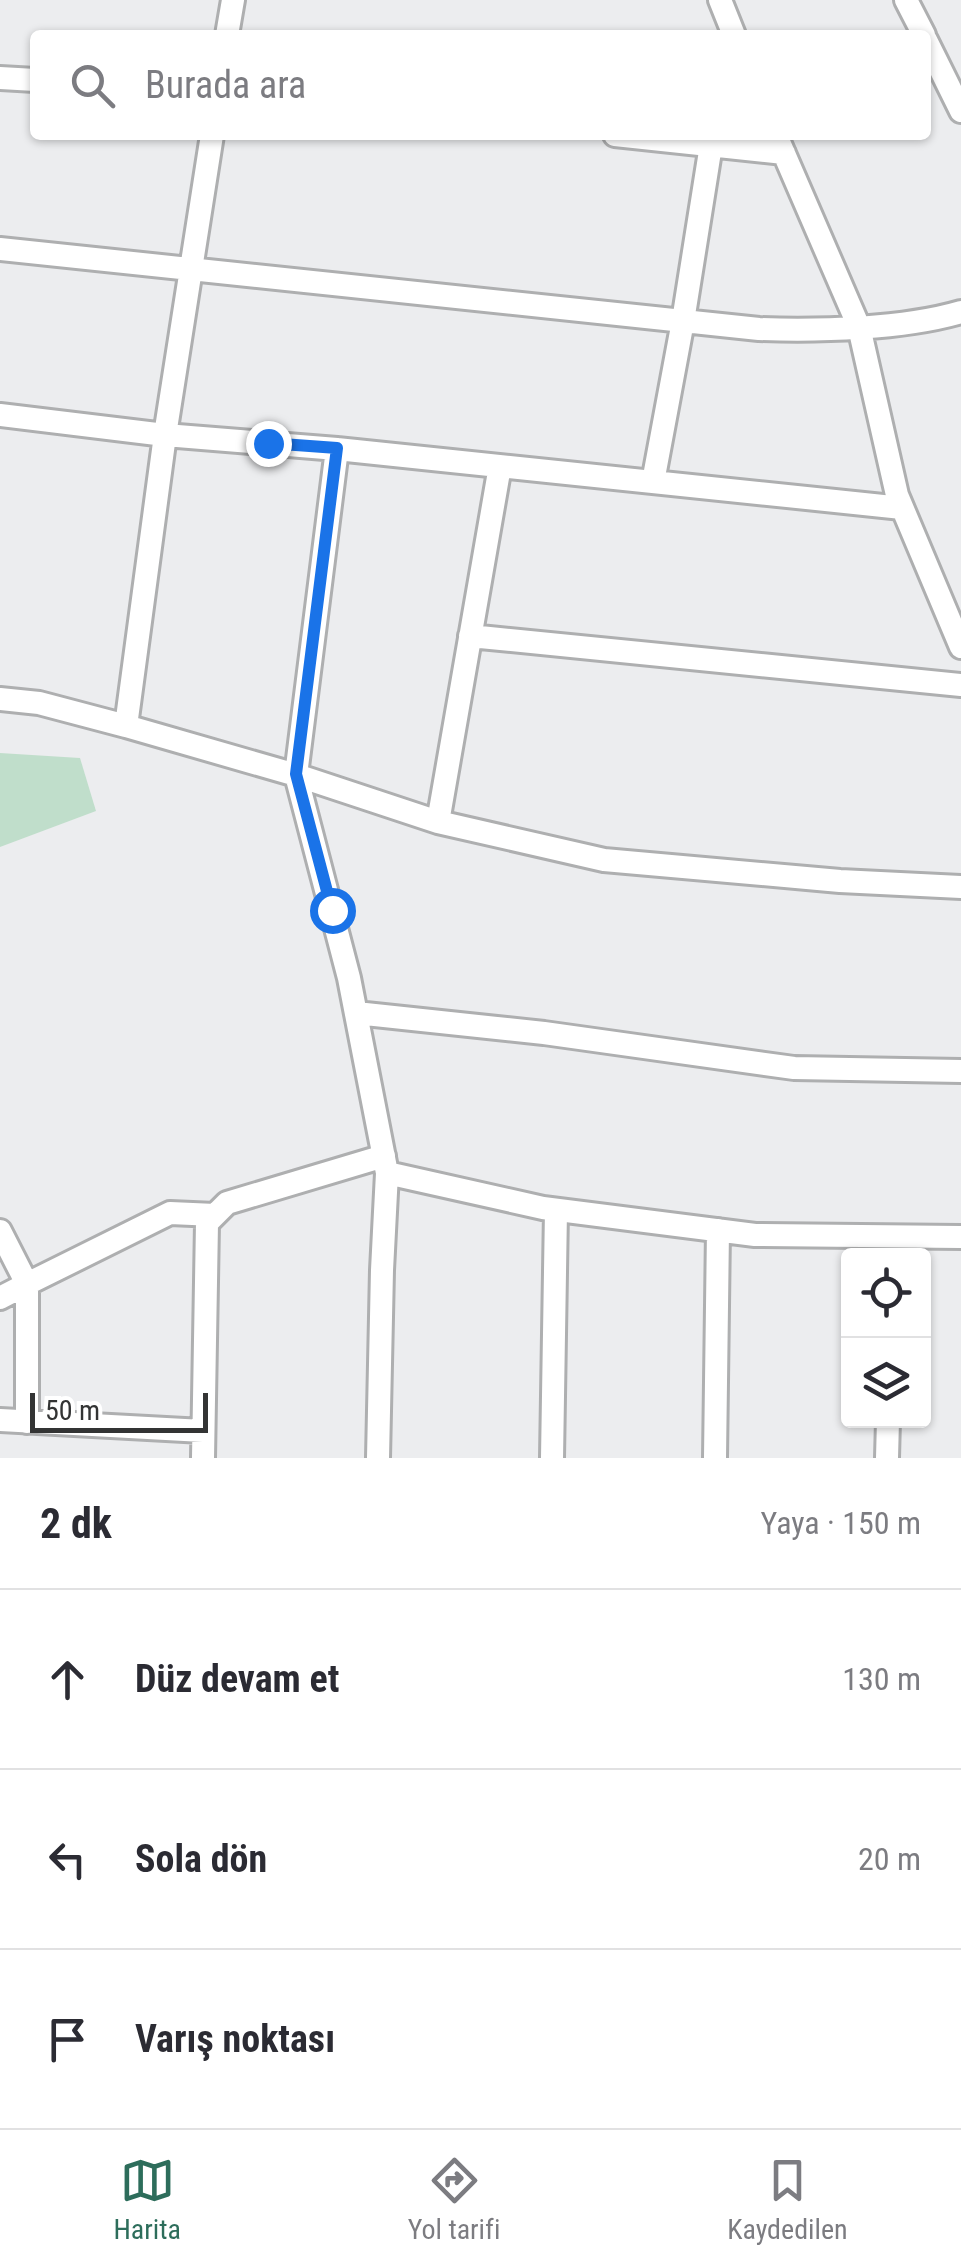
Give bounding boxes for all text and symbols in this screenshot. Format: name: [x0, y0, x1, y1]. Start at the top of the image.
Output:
search box: [30, 30, 931, 140]
icon: search: [65, 58, 120, 113]
text: Burada ara: [145, 63, 306, 107]
route end: [246, 421, 292, 467]
route start: [310, 888, 356, 934]
map controls: [841, 1248, 931, 1428]
button: locate: [841, 1248, 931, 1338]
button: layers: [841, 1338, 931, 1428]
scale bar: [30, 1388, 208, 1432]
text: 50 m: [45, 1394, 100, 1427]
text: 2 dk: [40, 1499, 112, 1548]
text: Yaya · 150 m: [761, 1504, 921, 1542]
icon: ahead: [40, 1652, 95, 1707]
text: Düz devam et: [135, 1657, 339, 1701]
text: 130 m: [842, 1660, 921, 1698]
icon: left: [40, 1832, 95, 1887]
text: Sola dön: [135, 1837, 267, 1881]
text: 20 m: [858, 1840, 921, 1878]
icon: arrive: [40, 2012, 95, 2067]
text: Varış noktası: [135, 2017, 335, 2061]
tab: Harita: [113, 2153, 181, 2246]
tab: Yol tarifi: [408, 2153, 500, 2246]
tab: Kaydedilen: [727, 2153, 848, 2246]

